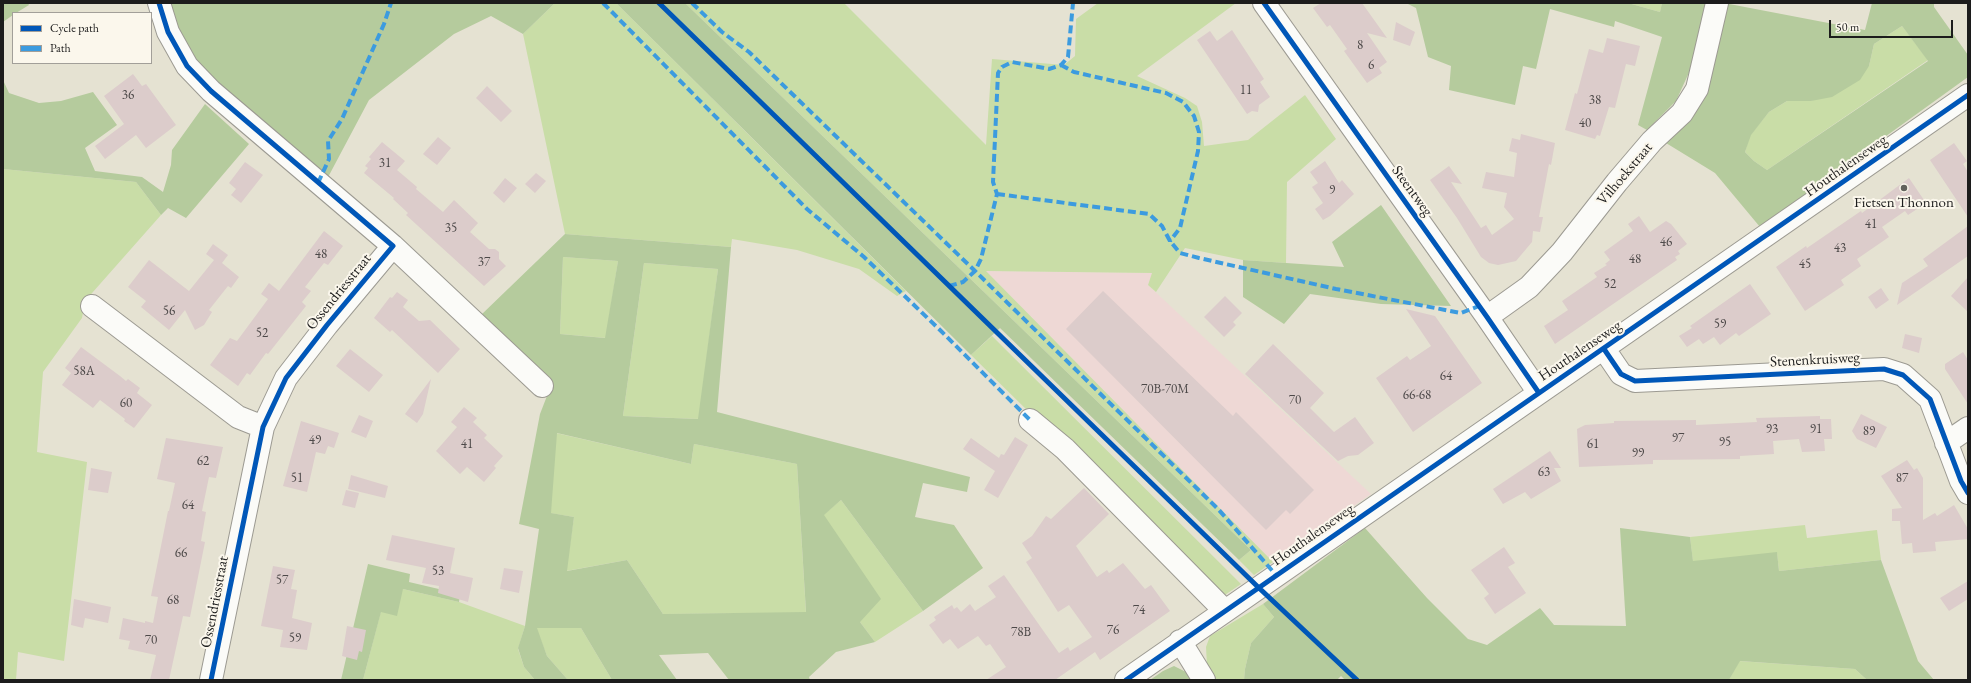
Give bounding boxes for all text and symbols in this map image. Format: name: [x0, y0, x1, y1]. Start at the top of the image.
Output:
legend: [12, 12, 152, 64]
scale bar: [1831, 12, 1955, 38]
text: 50 m: [1836, 19, 1859, 35]
text: Cycle path: [50, 20, 99, 36]
house number: 8: [1357, 37, 1363, 53]
text: Path: [50, 40, 71, 56]
house number: 6: [1368, 57, 1374, 73]
house number: 11: [1240, 82, 1252, 98]
house number: 36: [122, 87, 134, 103]
house number: 38: [1589, 92, 1601, 108]
house number: 40: [1579, 115, 1591, 131]
street label: Houthalenseweg: [1801, 131, 1891, 201]
street label: Vilhoekstraat: [1594, 139, 1656, 209]
house number: 31: [379, 155, 391, 171]
street label: Steentweg: [1388, 162, 1436, 220]
house number: 9: [1329, 182, 1335, 198]
marker: Fietsen Thonnon: [1899, 183, 1909, 193]
place label: Fietsen Thonnon: [1854, 194, 1954, 212]
house number: 41: [1865, 216, 1877, 232]
house number: 35: [445, 220, 457, 236]
house number: 46: [1660, 234, 1672, 250]
house number: 43: [1834, 240, 1846, 256]
house number: 48: [315, 246, 327, 262]
street label: Ossendriesstraat: [303, 250, 375, 334]
house number: 48: [1629, 251, 1641, 267]
house number: 37: [478, 254, 490, 270]
house number: 45: [1799, 256, 1811, 272]
house number: 52: [1604, 276, 1616, 292]
house number: 56: [163, 303, 175, 319]
house number: 59: [1714, 316, 1726, 332]
street label: Houthalenseweg: [1535, 317, 1625, 385]
house number: 52: [256, 325, 268, 341]
street label: Stenenkruisweg: [1770, 349, 1860, 371]
house number: 58A: [73, 363, 95, 379]
house number: 64: [1440, 368, 1452, 384]
house number: 70B-70M: [1141, 381, 1189, 397]
house number: 66-68: [1403, 387, 1431, 403]
house number: 70: [1289, 392, 1301, 408]
house number: 60: [120, 395, 132, 411]
house number: 93: [1766, 421, 1778, 437]
house number: 91: [1810, 421, 1822, 437]
house number: 89: [1863, 423, 1875, 439]
house number: 97: [1672, 430, 1684, 446]
house number: 49: [309, 432, 321, 448]
house number: 95: [1719, 434, 1731, 450]
house number: 41: [461, 436, 473, 452]
house number: 61: [1587, 436, 1599, 452]
house number: 99: [1632, 445, 1644, 461]
house number: 62: [197, 453, 209, 469]
house number: 63: [1538, 464, 1550, 480]
house number: 51: [291, 470, 303, 486]
house number: 87: [1896, 470, 1908, 486]
house number: 64: [182, 497, 194, 513]
street label: Houthalenseweg: [1268, 500, 1358, 570]
house number: 66: [175, 545, 187, 561]
street label: Ossendriesstraat: [197, 555, 233, 649]
house number: 53: [432, 563, 444, 579]
house number: 57: [276, 572, 288, 588]
house number: 68: [167, 592, 179, 608]
house number: 74: [1133, 602, 1145, 618]
house number: 76: [1107, 622, 1119, 638]
house number: 78B: [1011, 624, 1031, 640]
house number: 59: [289, 630, 301, 646]
house number: 70: [145, 632, 157, 648]

